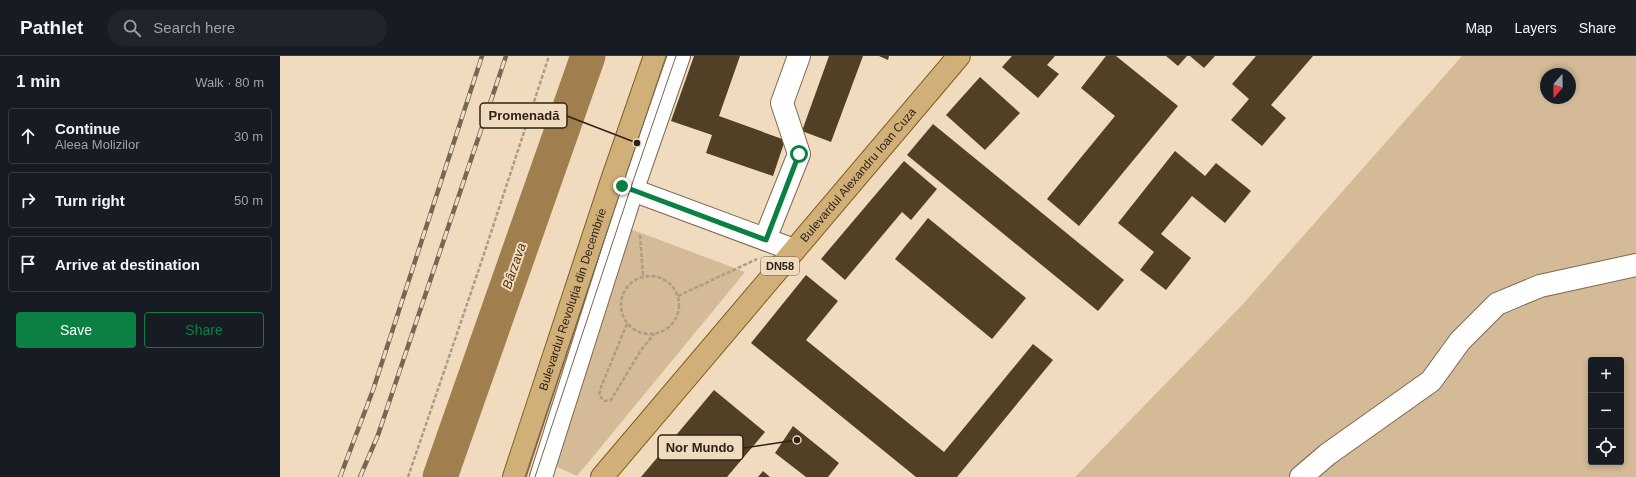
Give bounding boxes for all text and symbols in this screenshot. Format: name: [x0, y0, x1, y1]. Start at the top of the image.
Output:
search box: [107, 10, 387, 46]
text: Pathlet: [20, 17, 83, 38]
icon: search: [121, 17, 143, 39]
text: Search here: [153, 19, 235, 36]
text: Map: [1465, 20, 1493, 36]
text: Layers: [1515, 20, 1557, 36]
text: Share: [1579, 20, 1616, 36]
north arrow: [1540, 68, 1576, 104]
text: 1 min: [16, 72, 60, 91]
text: Walk · 80 m: [195, 75, 264, 90]
callout: Promenadă: [480, 103, 567, 128]
street label: Bulevardul Alexandru Ioan Cuza: [797, 105, 919, 245]
text: Promenadă: [489, 108, 560, 123]
text: Continue: [55, 120, 120, 137]
icon: ahead: [17, 125, 39, 147]
text: 30 m: [234, 129, 263, 144]
text: Aleea Molizilor: [55, 137, 140, 152]
route start: [790, 145, 808, 163]
route end: [613, 177, 631, 195]
icon: right: [17, 189, 39, 211]
text: Turn right: [55, 192, 125, 209]
text: 50 m: [234, 193, 263, 208]
street label: Bulevardul Revoluția din Decembrie: [536, 206, 609, 392]
water label: Bârzava: [499, 241, 529, 291]
icon: arrive: [17, 253, 39, 275]
text: Arrive at destination: [55, 256, 200, 273]
road number: DN58: [761, 257, 799, 275]
button: Save: [16, 312, 136, 348]
button: Share: [144, 312, 264, 348]
map controls: [1588, 357, 1624, 465]
button: +: [1588, 357, 1624, 393]
button: −: [1588, 393, 1624, 429]
button: locate: [1588, 429, 1624, 465]
callout: Nor Mundo: [658, 435, 743, 460]
text: Nor Mundo: [666, 440, 734, 455]

